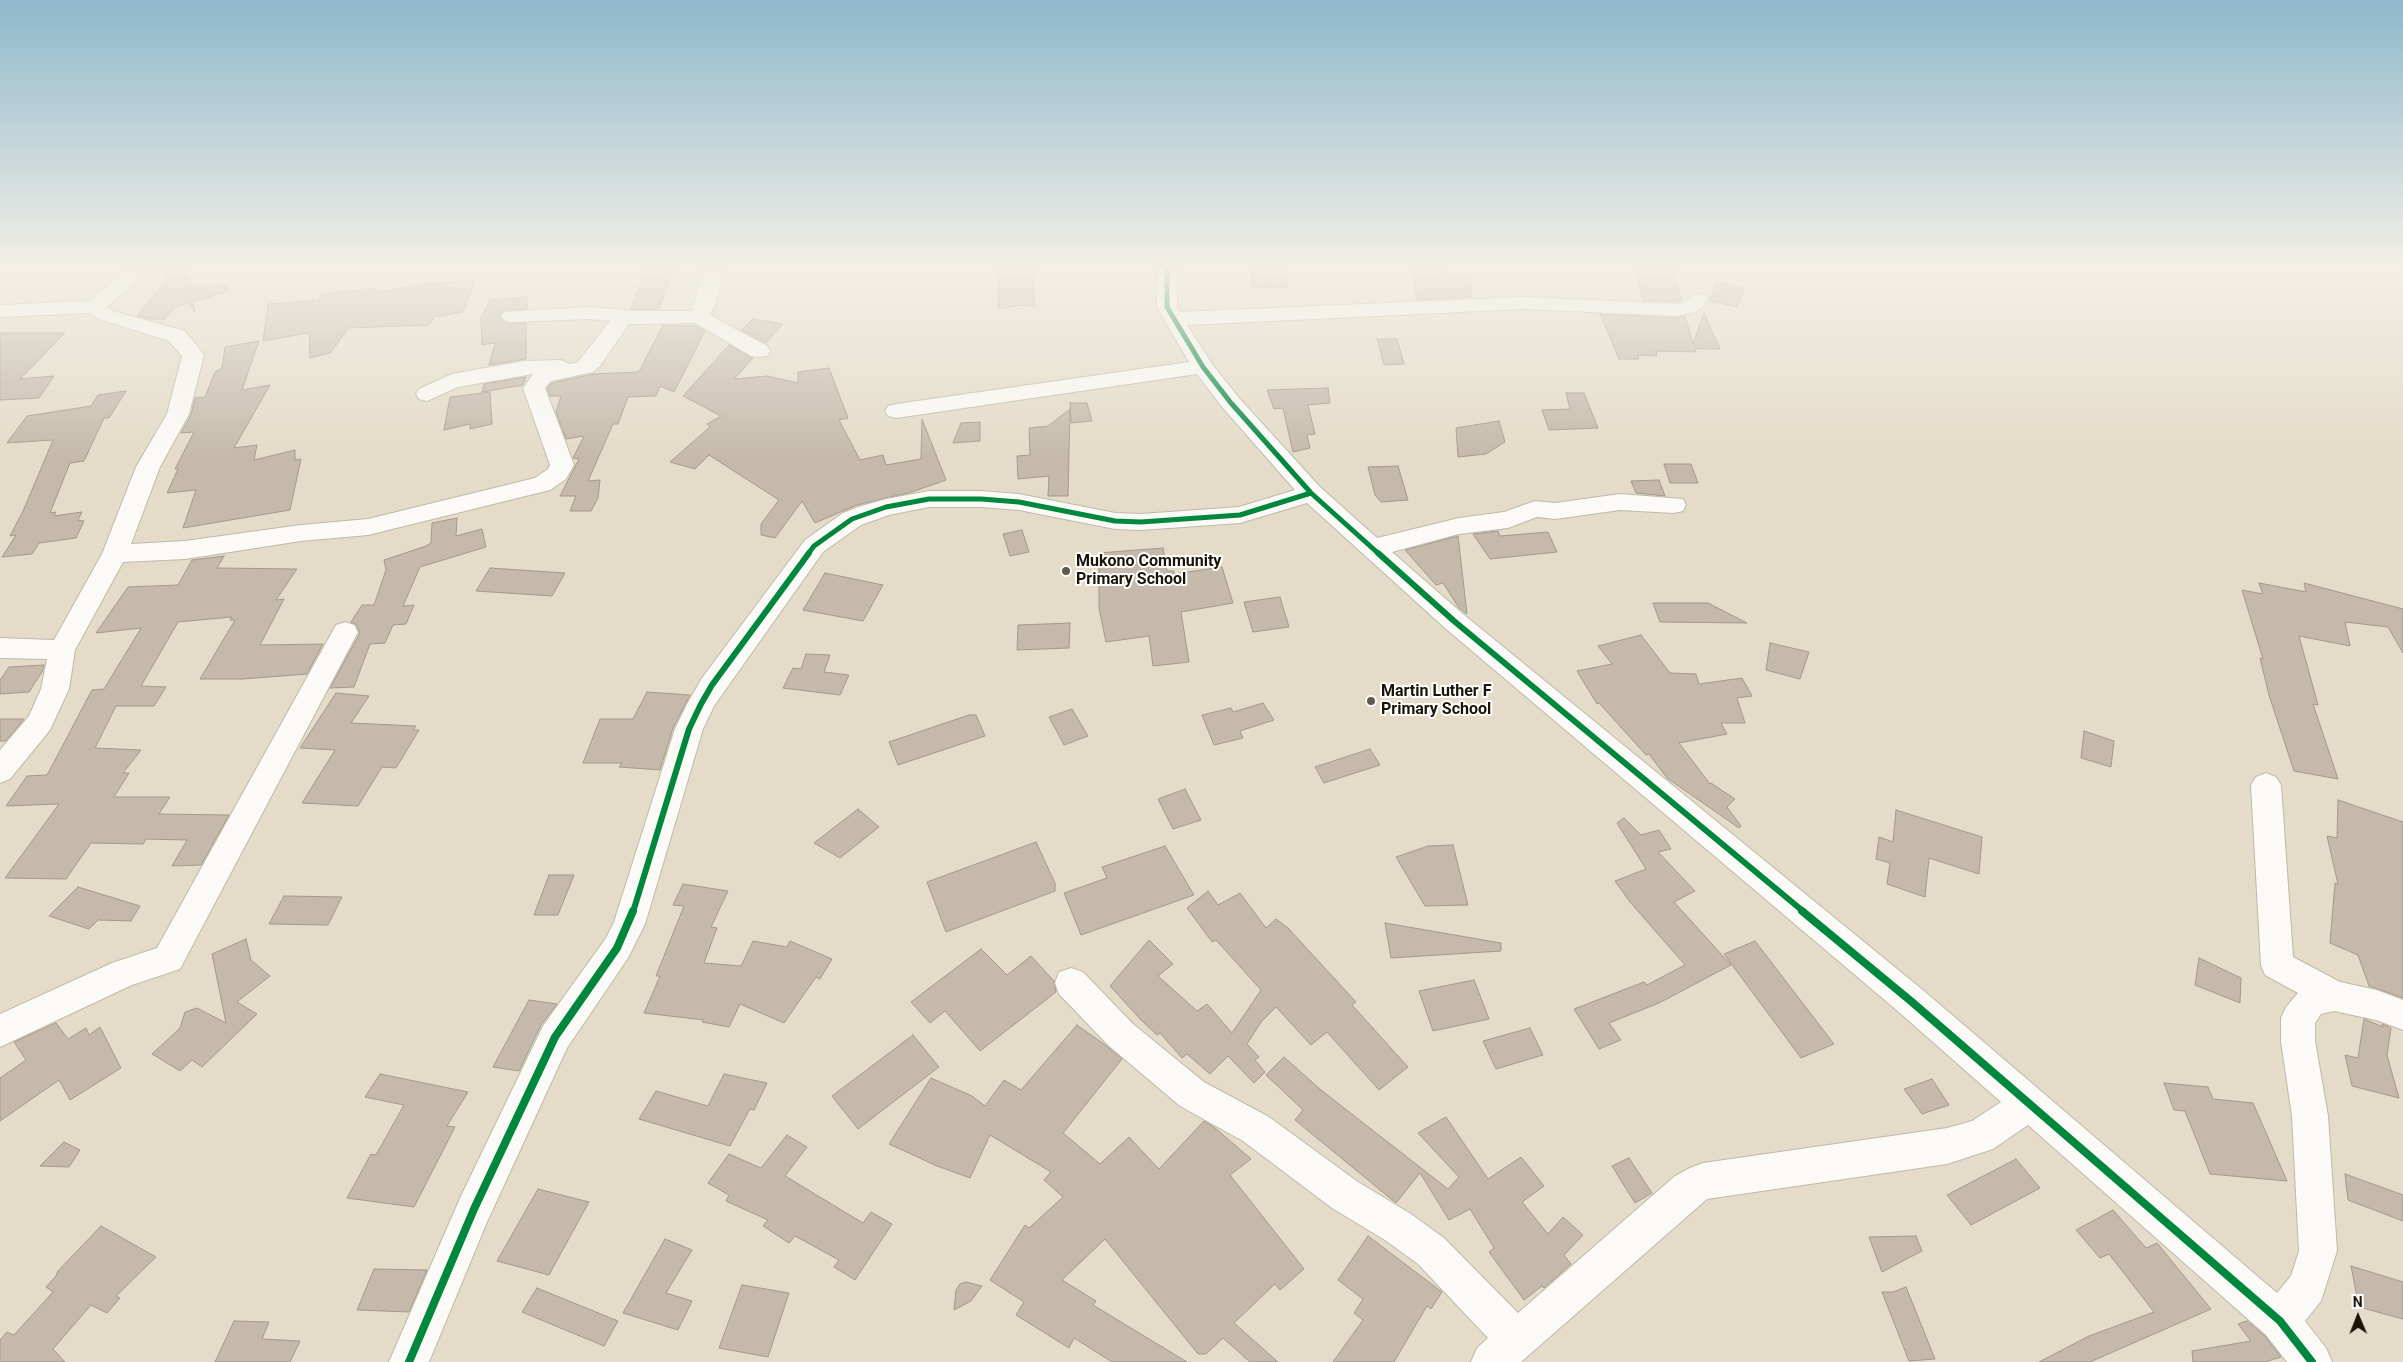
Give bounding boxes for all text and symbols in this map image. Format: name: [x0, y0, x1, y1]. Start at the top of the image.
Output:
place label: Mukono Community Primary School: [1076, 552, 1221, 590]
marker: Mukono Community Primary School: [1060, 565, 1072, 577]
place label: Martin Luther F Primary School: [1381, 682, 1491, 720]
marker: Martin Luther F Primary School: [1365, 695, 1377, 707]
north arrow: [2333, 1292, 2383, 1342]
text: N: [2353, 1294, 2363, 1310]

